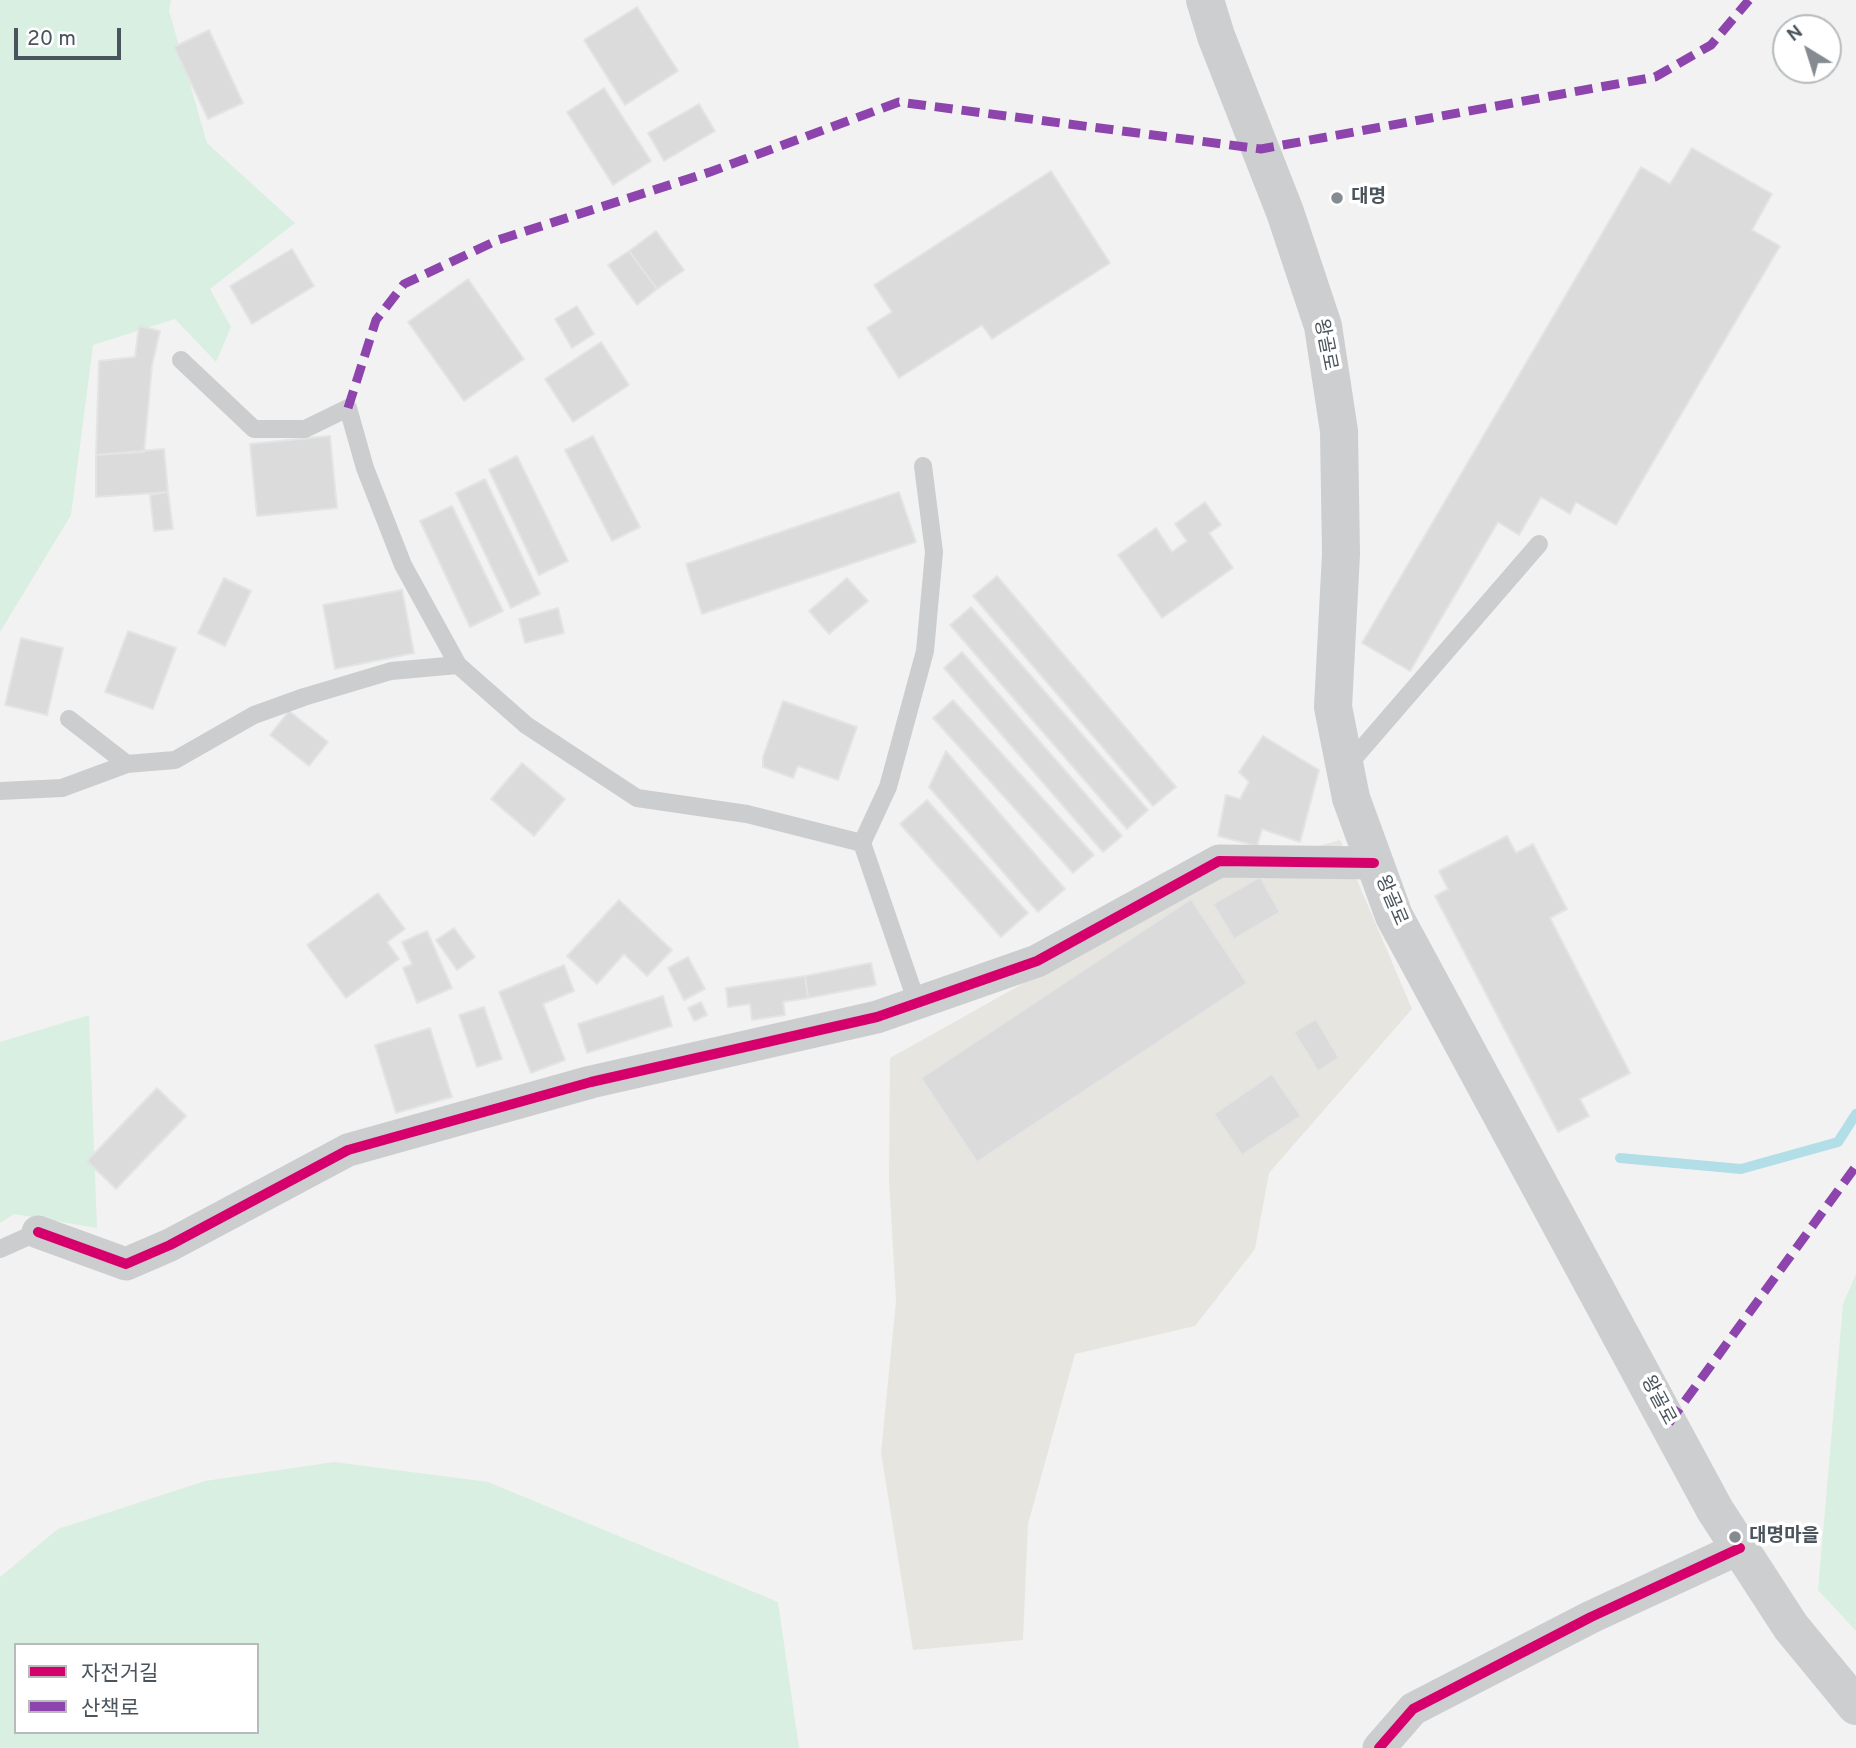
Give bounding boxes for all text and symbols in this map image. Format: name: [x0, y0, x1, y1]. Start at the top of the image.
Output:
scale bar: [18, 14, 124, 58]
north arrow: [1772, 14, 1842, 84]
text: N: [1783, 20, 1808, 48]
text: 20 m: [27, 26, 76, 53]
place label: 대명: [1351, 187, 1386, 209]
marker: 대명: [1329, 190, 1345, 206]
street label: 왕골로: [1308, 317, 1340, 373]
street label: 왕골로: [1369, 872, 1411, 930]
street label: 왕골로: [1635, 1372, 1679, 1430]
place label: 대명마을: [1749, 1526, 1819, 1548]
marker: 대명마을: [1727, 1529, 1743, 1545]
legend: [14, 1643, 259, 1734]
text: 자전거길: [81, 1661, 158, 1688]
text: 산책로: [81, 1696, 139, 1723]

